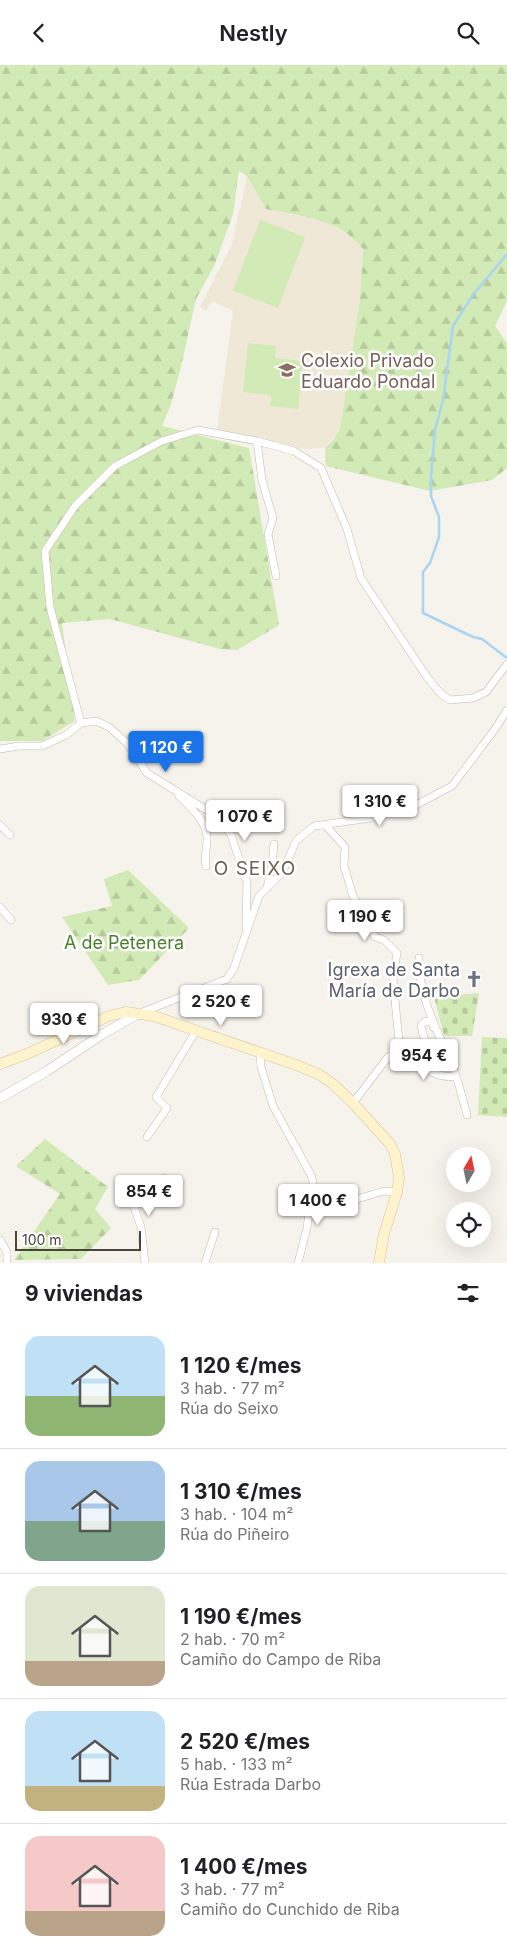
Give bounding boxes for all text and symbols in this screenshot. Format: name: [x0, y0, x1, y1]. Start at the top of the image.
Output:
icon: back: [25, 19, 53, 47]
icon: search: [454, 19, 482, 47]
text: Nestly: [219, 20, 288, 46]
place label: Colexio Privado Eduardo Pondal: [301, 350, 435, 392]
school or university icon: Colexio Privado Eduardo Pondal: [277, 360, 297, 380]
pin: 1 120 €: [120, 731, 212, 773]
text: 1 120 €: [139, 737, 193, 757]
pin: 1 310 €: [334, 785, 426, 827]
text: 1 310 €: [353, 791, 407, 811]
pin: 1 070 €: [199, 799, 291, 842]
text: 1 070 €: [217, 806, 273, 826]
district label: O SEIXO: [214, 857, 296, 880]
pin: 1 190 €: [319, 899, 411, 942]
text: 1 190 €: [338, 906, 392, 926]
park label: A de Petenera: [64, 932, 184, 953]
place label: Igrexa de Santa María de Darbo: [328, 959, 460, 1001]
church icon: Igrexa de Santa María de Darbo: [464, 969, 484, 989]
pin: 2 520 €: [175, 985, 267, 1027]
text: 2 520 €: [191, 991, 251, 1011]
pin: 930 €: [29, 1003, 99, 1045]
text: 930 €: [41, 1009, 87, 1029]
pin: 954 €: [389, 1039, 459, 1081]
text: 954 €: [401, 1045, 447, 1065]
north arrow: [446, 1147, 491, 1193]
map controls: [446, 1147, 491, 1247]
pin: 854 €: [114, 1175, 184, 1217]
text: 854 €: [126, 1181, 172, 1201]
pin: 1 400 €: [272, 1183, 364, 1226]
text: 1 400 €: [289, 1190, 347, 1210]
button: locate: [446, 1202, 491, 1247]
scale bar: [15, 1228, 141, 1251]
text: 100 m: [22, 1231, 62, 1248]
icon: filters: [454, 1279, 482, 1307]
text: 9 viviendas: [25, 1281, 143, 1306]
text: 1 120 €/mes: [180, 1353, 301, 1378]
icon: home: [65, 1356, 125, 1416]
text: 3 hab. · 77 m²: [180, 1378, 285, 1398]
text: Rúa do Seixo: [180, 1398, 279, 1418]
text: 1 310 €/mes: [180, 1479, 302, 1504]
icon: home: [65, 1481, 125, 1541]
text: 3 hab. · 104 m²: [180, 1504, 293, 1524]
text: Rúa do Piñeiro: [180, 1524, 289, 1544]
text: 1 190 €/mes: [180, 1604, 302, 1629]
icon: home: [65, 1606, 125, 1666]
text: 2 hab. · 70 m²: [180, 1629, 285, 1649]
text: Camiño do Campo de Riba: [180, 1649, 381, 1669]
text: 2 520 €/mes: [180, 1729, 310, 1754]
icon: home: [65, 1731, 125, 1791]
text: 5 hab. · 133 m²: [180, 1754, 293, 1774]
text: Rúa Estrada Darbo: [180, 1774, 321, 1794]
text: 1 400 €/mes: [180, 1854, 308, 1879]
icon: home: [65, 1856, 125, 1916]
text: 3 hab. · 77 m²: [180, 1879, 285, 1899]
text: Camiño do Cunchido de Riba: [180, 1899, 400, 1919]

